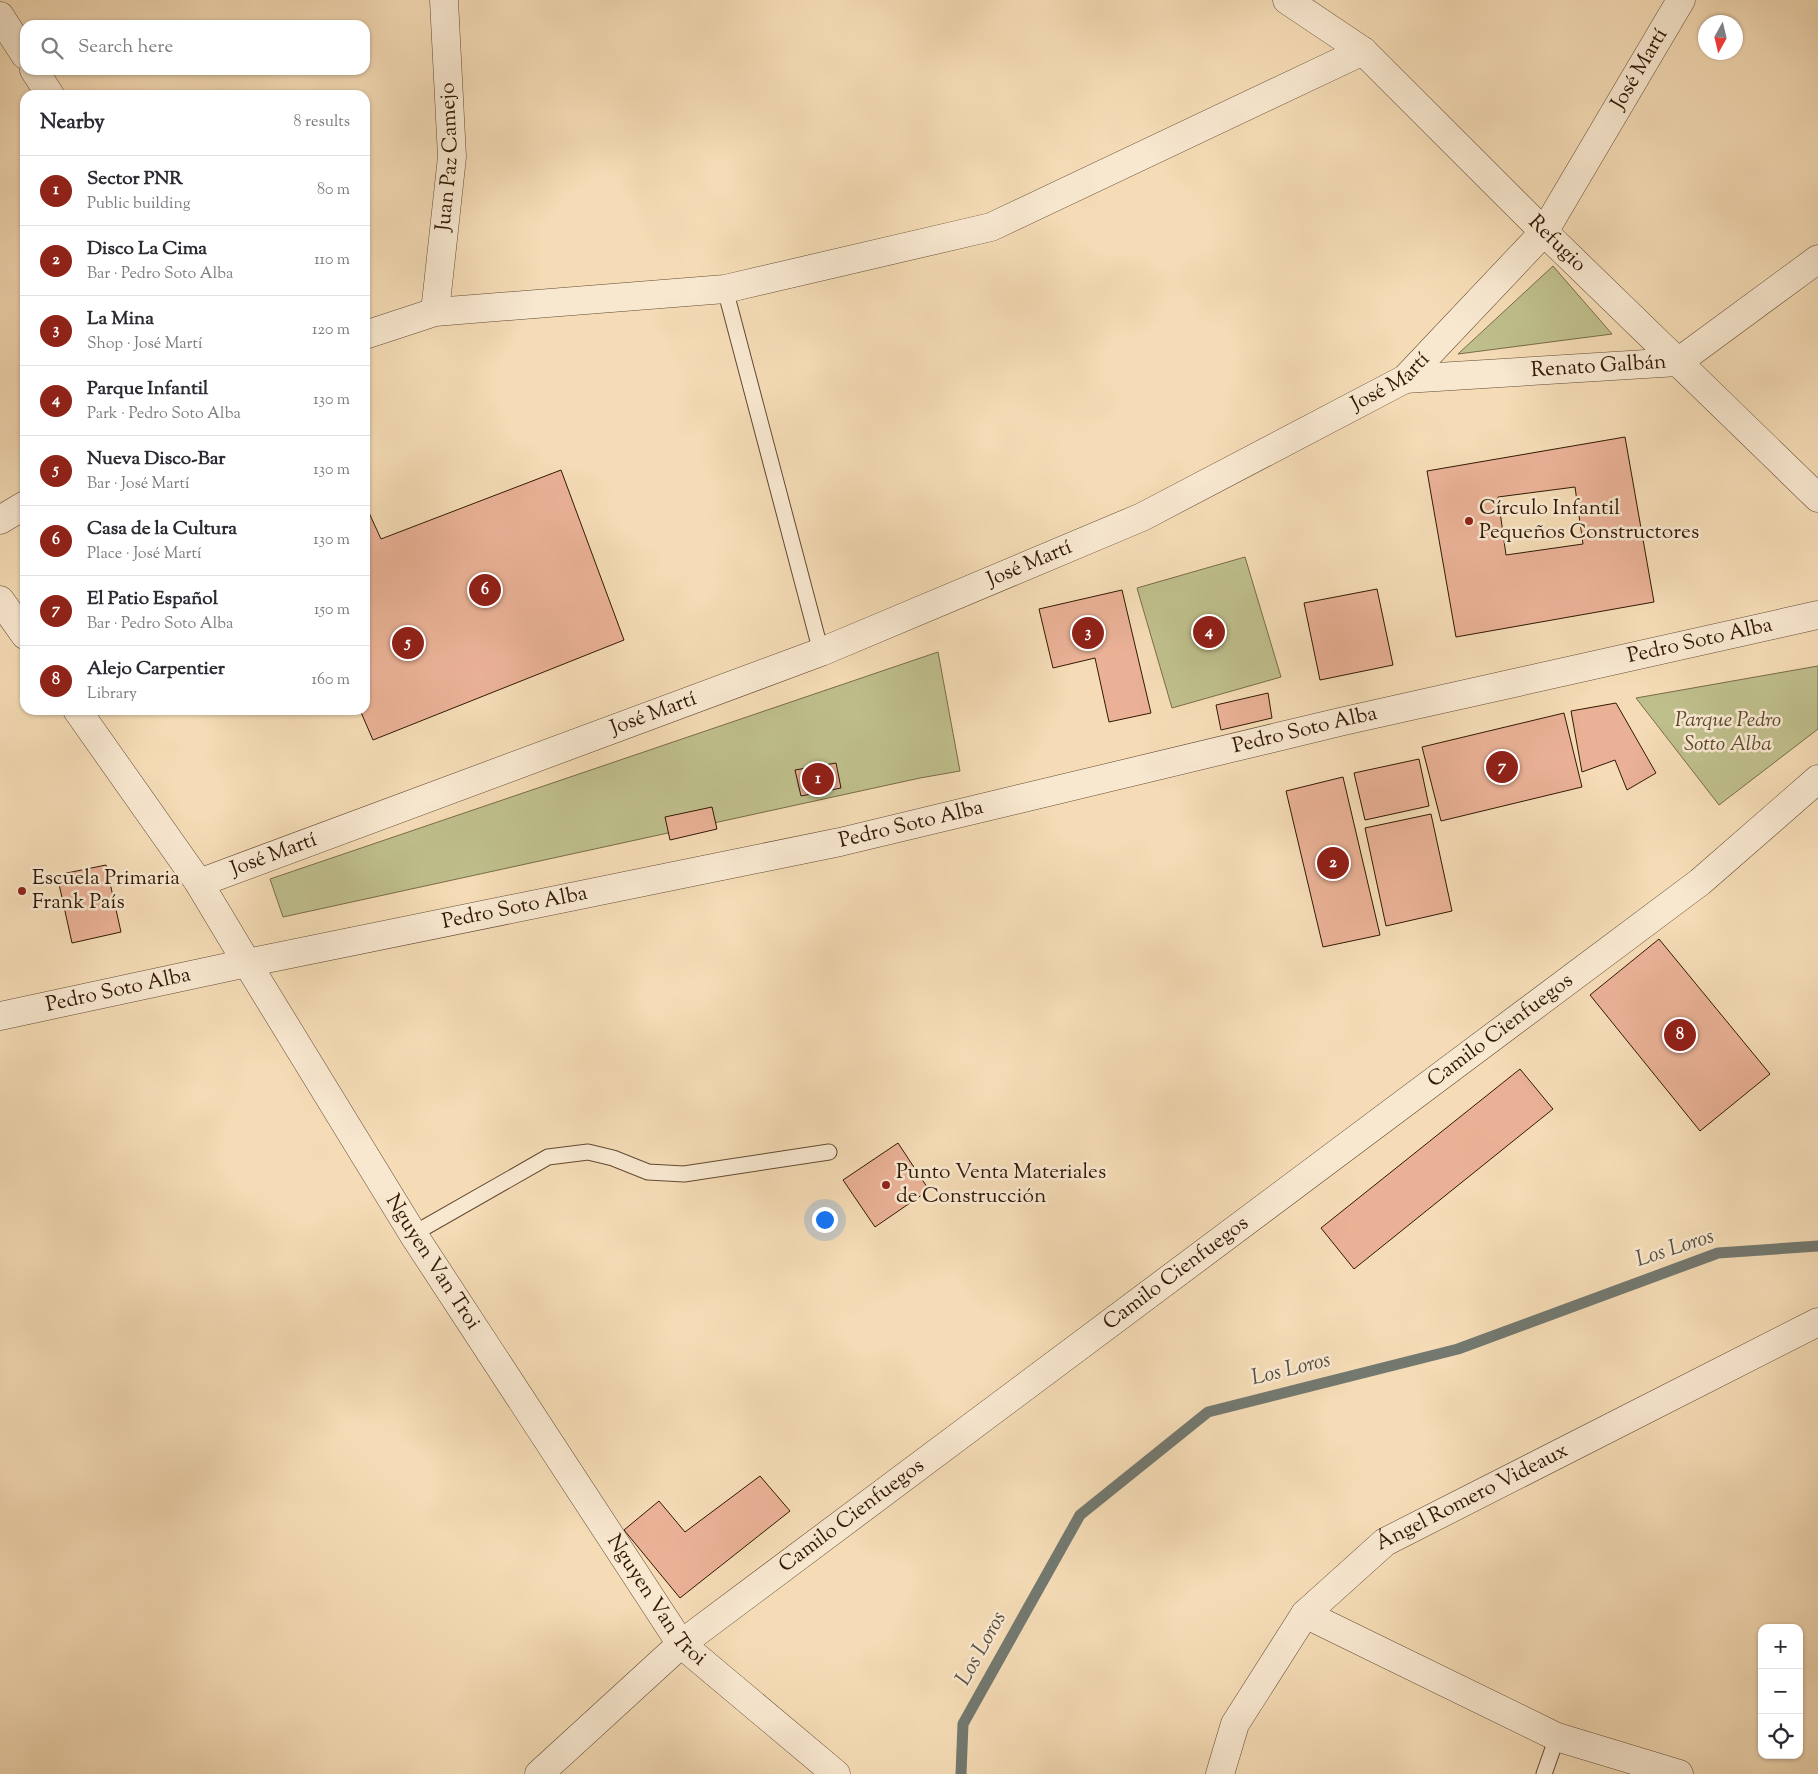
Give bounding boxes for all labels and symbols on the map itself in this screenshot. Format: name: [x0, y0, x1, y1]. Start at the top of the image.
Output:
north arrow: [1698, 15, 1743, 60]
street label: José Martí: [1604, 23, 1676, 116]
street label: Juan Paz Camejo: [429, 82, 467, 234]
street label: Refugio: [1521, 209, 1593, 280]
street label: José Martí: [1345, 346, 1437, 420]
street label: Renato Galbán: [1530, 348, 1667, 386]
place label: Círculo Infantil Pequeños Constructores: [1479, 494, 1699, 548]
marker: Círculo Infantil Pequeños Constructores: [1463, 515, 1475, 527]
street label: José Martí: [982, 533, 1077, 596]
pin: 6: [469, 571, 501, 609]
street label: Pedro Soto Alba: [1625, 611, 1776, 672]
pin: 4: [1193, 613, 1225, 651]
pin: 3: [1072, 614, 1104, 652]
pin: 5: [392, 624, 424, 662]
street label: José Martí: [605, 684, 701, 744]
street label: Pedro Soto Alba: [1230, 699, 1380, 762]
park label: Parque Pedro Sotto Alba: [1675, 706, 1781, 760]
pin: 7: [1486, 748, 1518, 786]
pin: 1: [802, 760, 834, 798]
street label: Pedro Soto Alba: [836, 793, 987, 857]
street label: José Martí: [226, 825, 321, 885]
pin: 2: [1317, 844, 1349, 882]
place label: Escuela Primaria Frank País: [32, 864, 180, 918]
street label: Pedro Soto Alba: [440, 879, 590, 938]
marker: Escuela Primaria Frank País: [16, 885, 28, 897]
street label: Pedro Soto Alba: [43, 960, 194, 1021]
street label: Camilo Cienfuegos: [1422, 967, 1580, 1096]
pin: 8: [1664, 1016, 1696, 1054]
place label: Punto Venta Materiales de Construcción: [896, 1158, 1106, 1212]
marker: Punto Venta Materiales de Construcción: [880, 1179, 892, 1191]
street label: Nguyen Van Troi: [377, 1189, 487, 1336]
your location: [812, 1207, 838, 1233]
street label: Camilo Cienfuegos: [1097, 1209, 1255, 1338]
water label: Los Loros: [1632, 1221, 1718, 1277]
water label: Los Loros: [1248, 1345, 1334, 1395]
street label: Ángel Romero Videaux: [1371, 1436, 1574, 1559]
street label: Camilo Cienfuegos: [773, 1452, 931, 1581]
street label: Nguyen Van Troi: [599, 1529, 712, 1674]
water label: Los Loros: [948, 1606, 1016, 1692]

